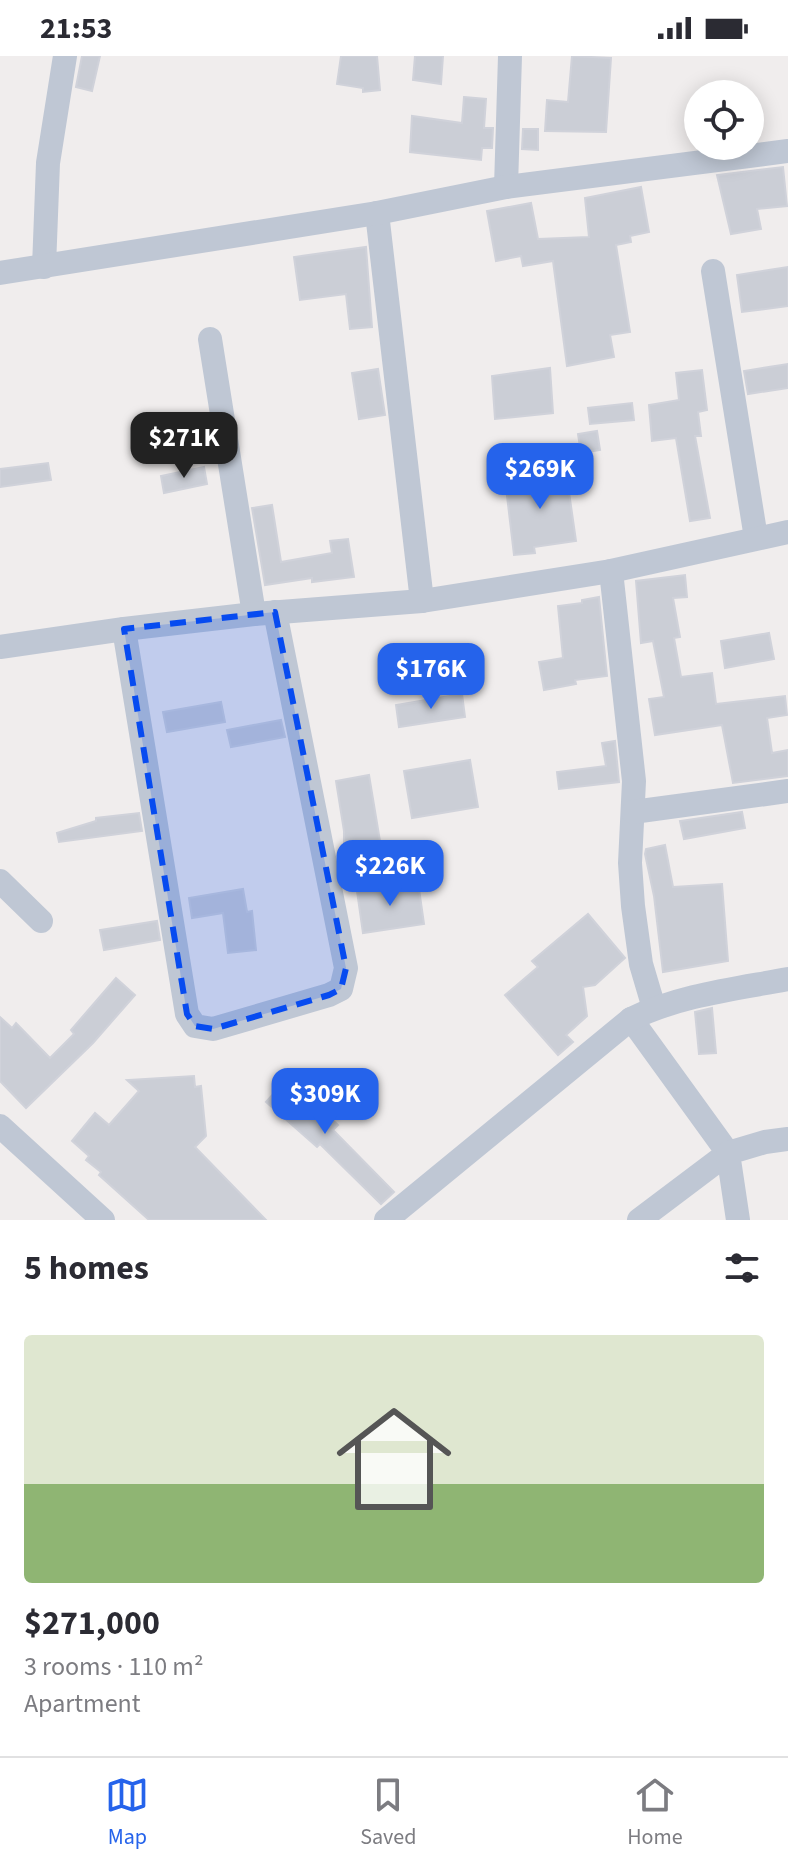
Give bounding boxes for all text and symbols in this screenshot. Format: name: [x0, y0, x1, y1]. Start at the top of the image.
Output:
text: 21:53: [40, 7, 112, 50]
map controls: [684, 80, 764, 160]
button: locate: [684, 80, 764, 160]
pin: $271K: [128, 412, 240, 480]
text: $271K: [149, 419, 219, 456]
pin: $269K: [484, 443, 596, 511]
text: $269K: [505, 450, 575, 487]
pin: $176K: [375, 643, 487, 711]
text: $176K: [396, 650, 466, 687]
pin: $226K: [334, 840, 446, 908]
text: $226K: [355, 847, 425, 884]
pin: $309K: [269, 1068, 381, 1136]
text: $309K: [290, 1075, 360, 1112]
text: 5 homes: [24, 1244, 149, 1293]
icon: filters: [720, 1246, 764, 1290]
icon: home: [322, 1387, 466, 1531]
text: $271,000: [24, 1599, 160, 1648]
text: 3 rooms · 110 m²: [24, 1648, 203, 1685]
text: Apartment: [24, 1685, 141, 1722]
tab: Map: [105, 1773, 149, 1853]
tab: Saved: [360, 1773, 416, 1853]
tab: Home: [627, 1773, 683, 1853]

